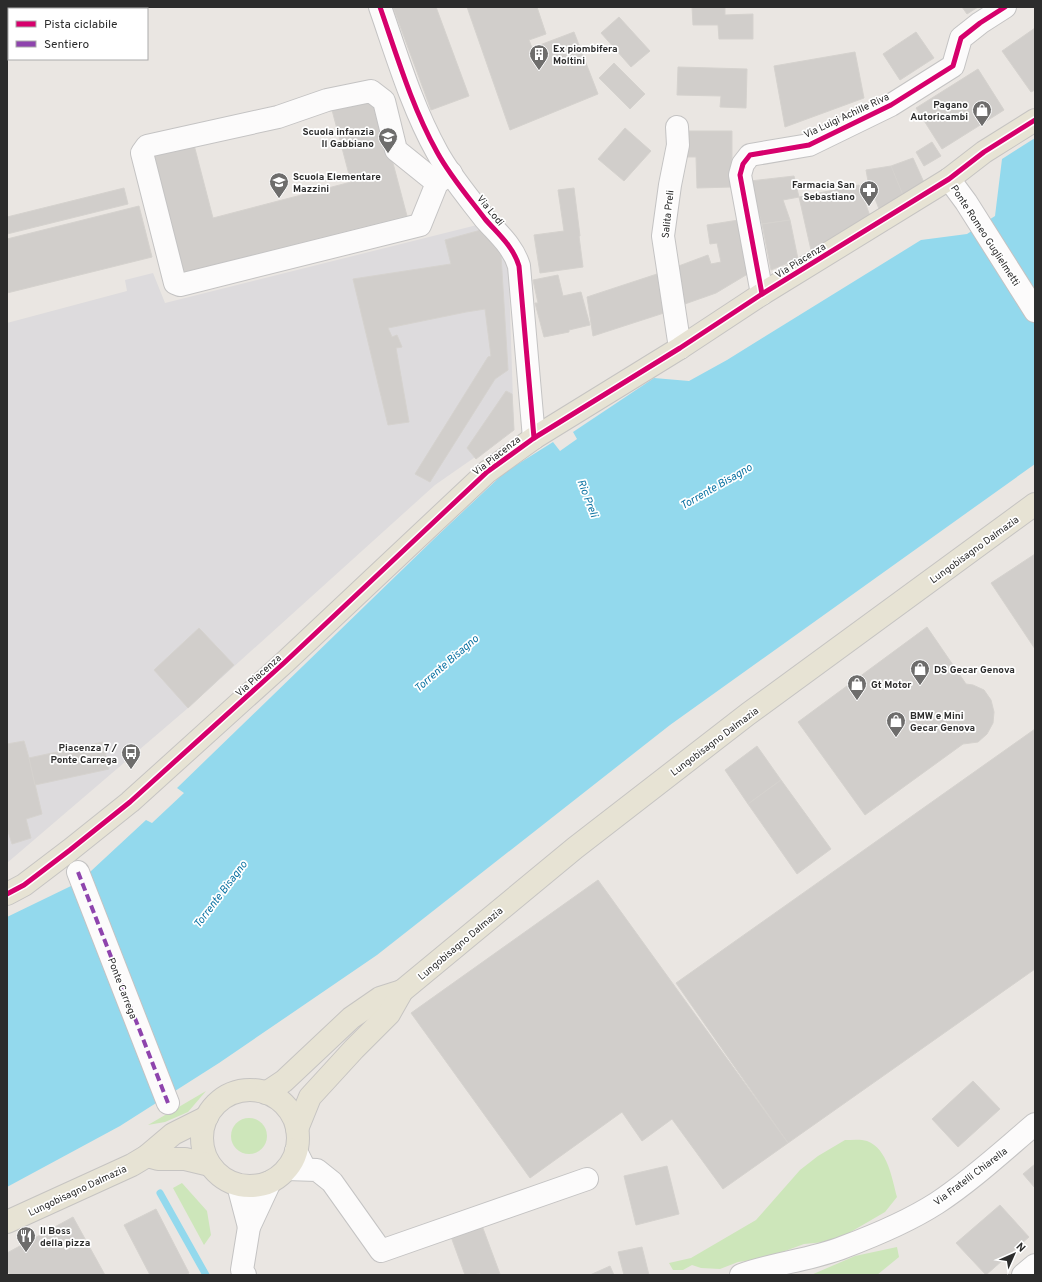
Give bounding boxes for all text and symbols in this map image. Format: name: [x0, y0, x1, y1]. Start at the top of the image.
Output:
legend: [8, 8, 148, 60]
text: Pista ciclabile: [44, 17, 118, 33]
text: Sentiero: [44, 37, 89, 53]
building icon: Ex piombifera Moltini: [528, 43, 550, 71]
place label: Ex piombifera Moltini: [553, 43, 618, 68]
street label: Via Luigi Achille Riva: [802, 91, 891, 142]
place label: Pagano Autoricambi: [910, 99, 968, 124]
shop icon: Pagano Autoricambi: [971, 99, 993, 127]
place label: Scuola infanzia Il Gabbiano: [302, 126, 374, 151]
school or university icon: Scuola infanzia Il Gabbiano: [377, 126, 399, 154]
school or university icon: Scuola Elementare Mazzini: [268, 171, 290, 199]
place label: Scuola Elementare Mazzini: [293, 171, 381, 196]
place label: Farmacia San Sebastiano: [792, 179, 855, 204]
pharmacy icon: Farmacia San Sebastiano: [858, 179, 880, 207]
street label: Ponte Romeo Guglielmetti: [947, 183, 1022, 289]
street label: Salita Preli: [660, 190, 677, 239]
street label: Via Lodi: [473, 193, 506, 229]
street label: Via Piacenza: [773, 241, 829, 282]
street label: Via Piacenza: [470, 433, 524, 479]
water label: Torrente Bisagno: [678, 461, 755, 513]
water label: Rio Preli: [573, 477, 601, 521]
street label: Lungobisagno Dalmazia: [928, 514, 1022, 587]
water label: Torrente Bisagno: [412, 632, 482, 695]
street label: Via Piacenza: [233, 652, 285, 700]
shop icon: DS Gecar Genova: [909, 658, 931, 686]
place label: DS Gecar Genova: [934, 664, 1015, 677]
shop icon: Gt Motor: [846, 673, 868, 701]
place label: Gt Motor: [871, 679, 912, 692]
street label: Lungobisagno Dalmazia: [668, 705, 762, 780]
shop icon: BMW e Mini Gecar Genova: [885, 710, 907, 738]
place label: BMW e Mini Gecar Genova: [910, 710, 975, 735]
place label: Piacenza 7 / Ponte Carrega: [50, 742, 118, 767]
bus stop icon: Piacenza 7 / Ponte Carrega: [120, 742, 142, 770]
water label: Torrente Bisagno: [191, 858, 251, 931]
street label: Lungobisagno Dalmazia: [416, 905, 506, 984]
street label: Ponte Carrega: [104, 956, 139, 1021]
street label: Via Fratelli Chiarella: [931, 1145, 1010, 1209]
street label: Lungobisagno Dalmazia: [26, 1163, 129, 1220]
restaurant icon: Il Boss della pizza: [15, 1225, 37, 1253]
place label: Il Boss della pizza: [40, 1225, 90, 1250]
north arrow: [994, 1234, 1034, 1274]
text: N: [1013, 1240, 1028, 1255]

